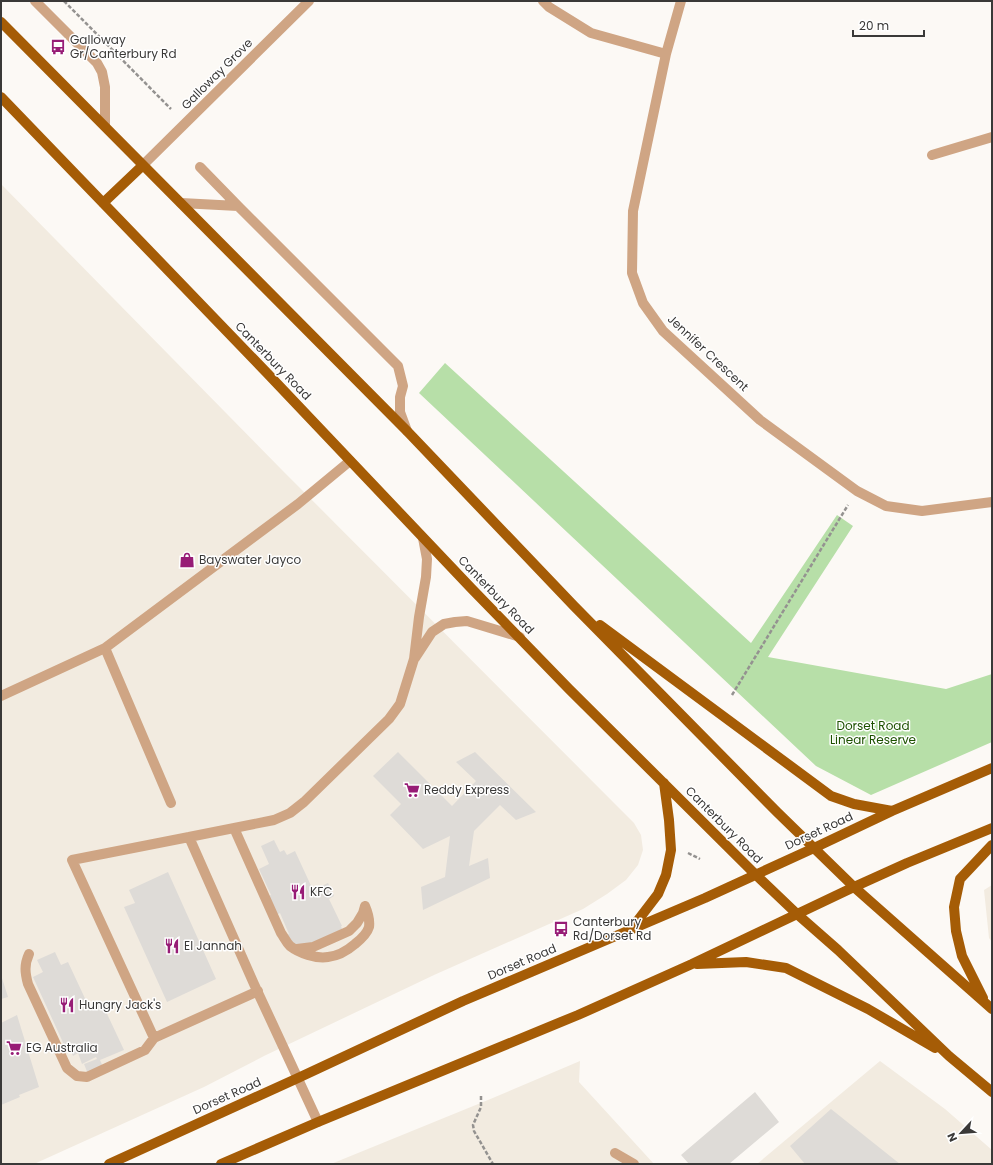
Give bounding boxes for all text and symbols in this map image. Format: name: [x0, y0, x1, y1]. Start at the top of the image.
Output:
scale bar: [853, 12, 924, 38]
text: 20 m: [859, 17, 889, 34]
place label: Galloway Gr/Canterbury Rd: [70, 31, 177, 62]
street label: Galloway Grove: [177, 34, 256, 113]
bus stop icon: Galloway Gr/Canterbury Rd: [49, 38, 67, 56]
street label: Jennifer Crescent: [664, 310, 753, 395]
street label: Canterbury Road: [232, 318, 315, 404]
shop icon: Bayswater Jayco: [178, 551, 196, 569]
place label: Bayswater Jayco: [199, 551, 301, 568]
street label: Canterbury Road: [455, 552, 538, 638]
park label: Dorset Road Linear Reserve: [830, 717, 916, 748]
supermarket icon: Reddy Express: [403, 781, 421, 799]
place label: Reddy Express: [424, 781, 509, 798]
street label: Canterbury Road: [682, 782, 767, 867]
street label: Dorset Road: [782, 807, 856, 854]
restaurant icon: KFC: [289, 883, 307, 901]
place label: KFC: [310, 883, 333, 900]
place label: Canterbury Rd/Dorset Rd: [573, 913, 651, 944]
bus stop icon: Canterbury Rd/Dorset Rd: [552, 920, 570, 938]
restaurant icon: El Jannah: [163, 937, 181, 955]
place label: El Jannah: [184, 937, 242, 954]
street label: Dorset Road: [485, 939, 559, 984]
restaurant icon: Hungry Jack's: [58, 996, 76, 1014]
place label: Hungry Jack's: [79, 996, 161, 1013]
supermarket icon: EG Australia: [5, 1039, 23, 1057]
place label: EG Australia: [26, 1039, 98, 1056]
street label: Dorset Road: [190, 1073, 264, 1118]
north arrow: [941, 1113, 981, 1153]
text: N: [943, 1130, 961, 1145]

